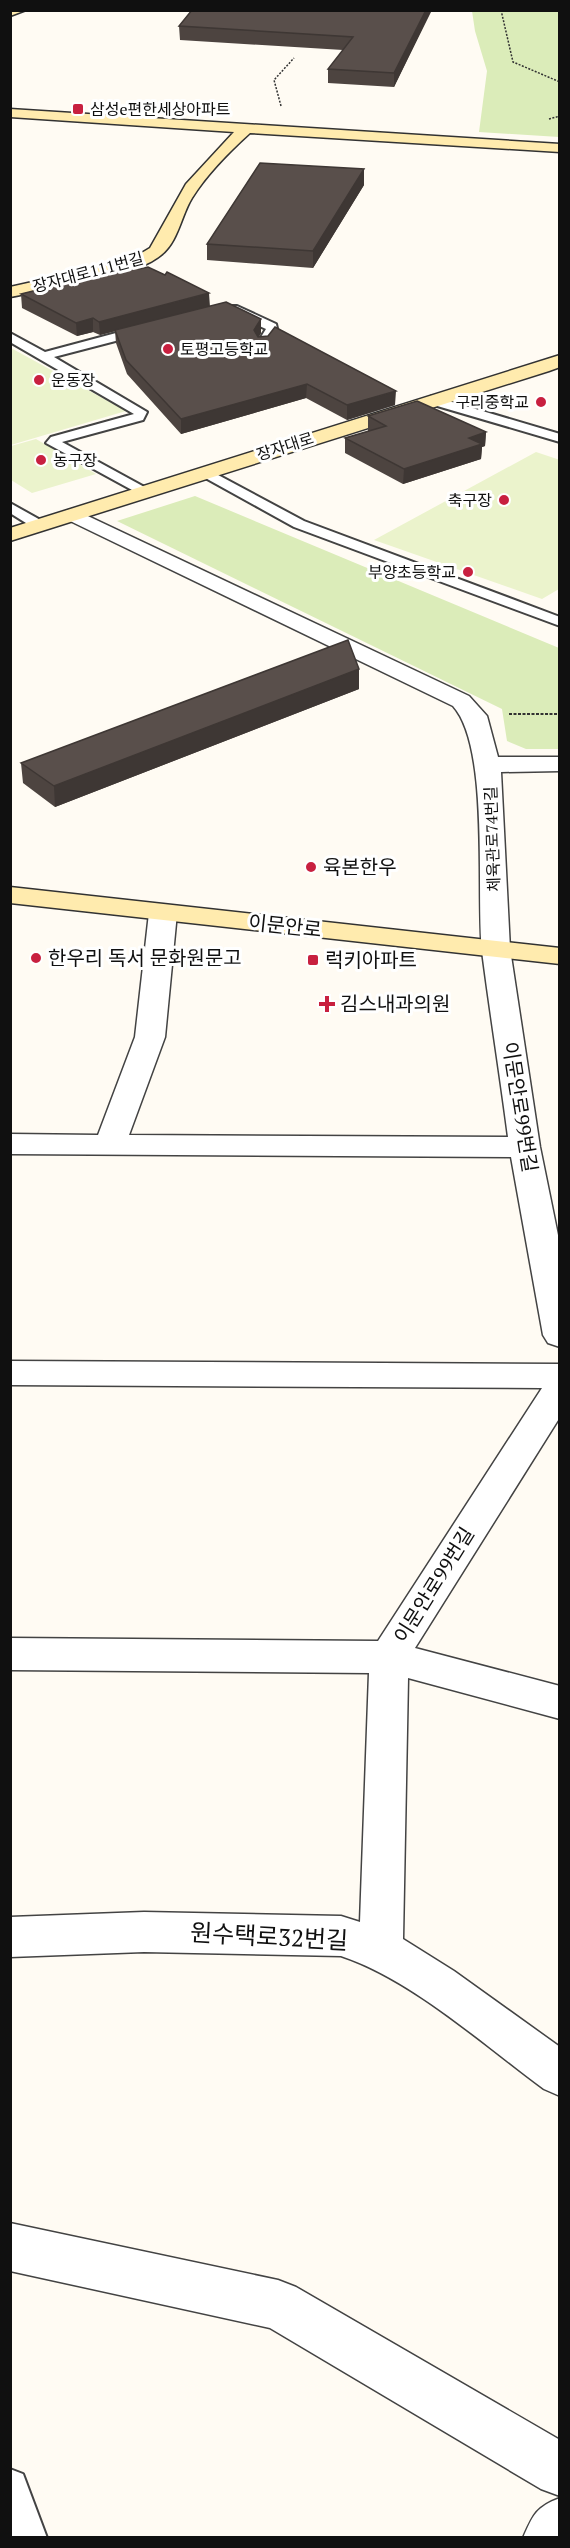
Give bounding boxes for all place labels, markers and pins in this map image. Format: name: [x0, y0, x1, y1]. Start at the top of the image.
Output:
place label: 삼성e편한세상아파트: [90, 98, 231, 120]
marker: 삼성e편한세상아파트: [71, 102, 85, 116]
place label: 토평고등학교: [180, 338, 268, 360]
marker: 토평고등학교: [161, 342, 175, 356]
place label: 운동장: [51, 369, 95, 391]
marker: 운동장: [32, 373, 46, 387]
place label: 구리중학교: [455, 391, 529, 413]
marker: 구리중학교: [534, 395, 548, 409]
place label: 농구장: [53, 449, 97, 471]
marker: 농구장: [34, 453, 48, 467]
place label: 축구장: [448, 489, 492, 511]
marker: 축구장: [497, 493, 511, 507]
place label: 부양초등학교: [368, 561, 456, 583]
marker: 부양초등학교: [461, 565, 475, 579]
place label: 육본한우: [323, 853, 397, 880]
marker: 육본한우: [304, 860, 318, 874]
place label: 한우리 독서 문화원문고: [48, 944, 242, 971]
place label: 럭키아파트: [325, 946, 417, 973]
marker: 한우리 독서 문화원문고: [29, 951, 43, 965]
marker: 럭키아파트: [306, 953, 320, 967]
place label: 김스내과의원: [340, 990, 450, 1017]
marker: 김스내과의원: [318, 995, 336, 1013]

